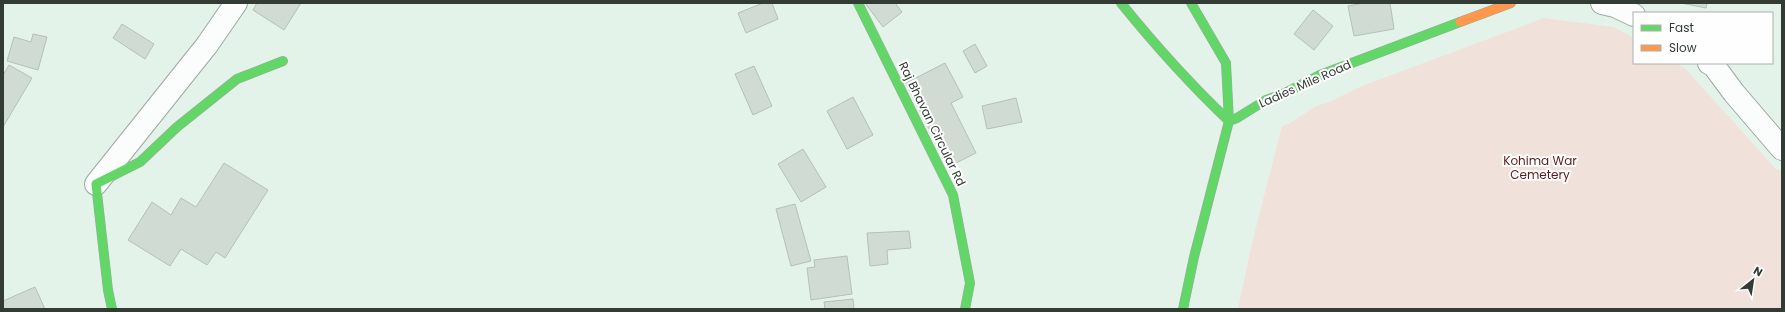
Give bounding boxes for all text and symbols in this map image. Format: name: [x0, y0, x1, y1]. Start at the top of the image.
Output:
legend: [1633, 12, 1773, 64]
text: Fast: [1669, 19, 1694, 36]
text: Slow: [1669, 39, 1697, 56]
street label: Ladies Mile Road: [1256, 56, 1354, 112]
street label: Raj Bhavan Circular Rd: [895, 59, 970, 189]
park label: Kohima War Cemetery: [1503, 152, 1577, 183]
north arrow: [1733, 260, 1773, 300]
text: N: [1750, 262, 1766, 280]

